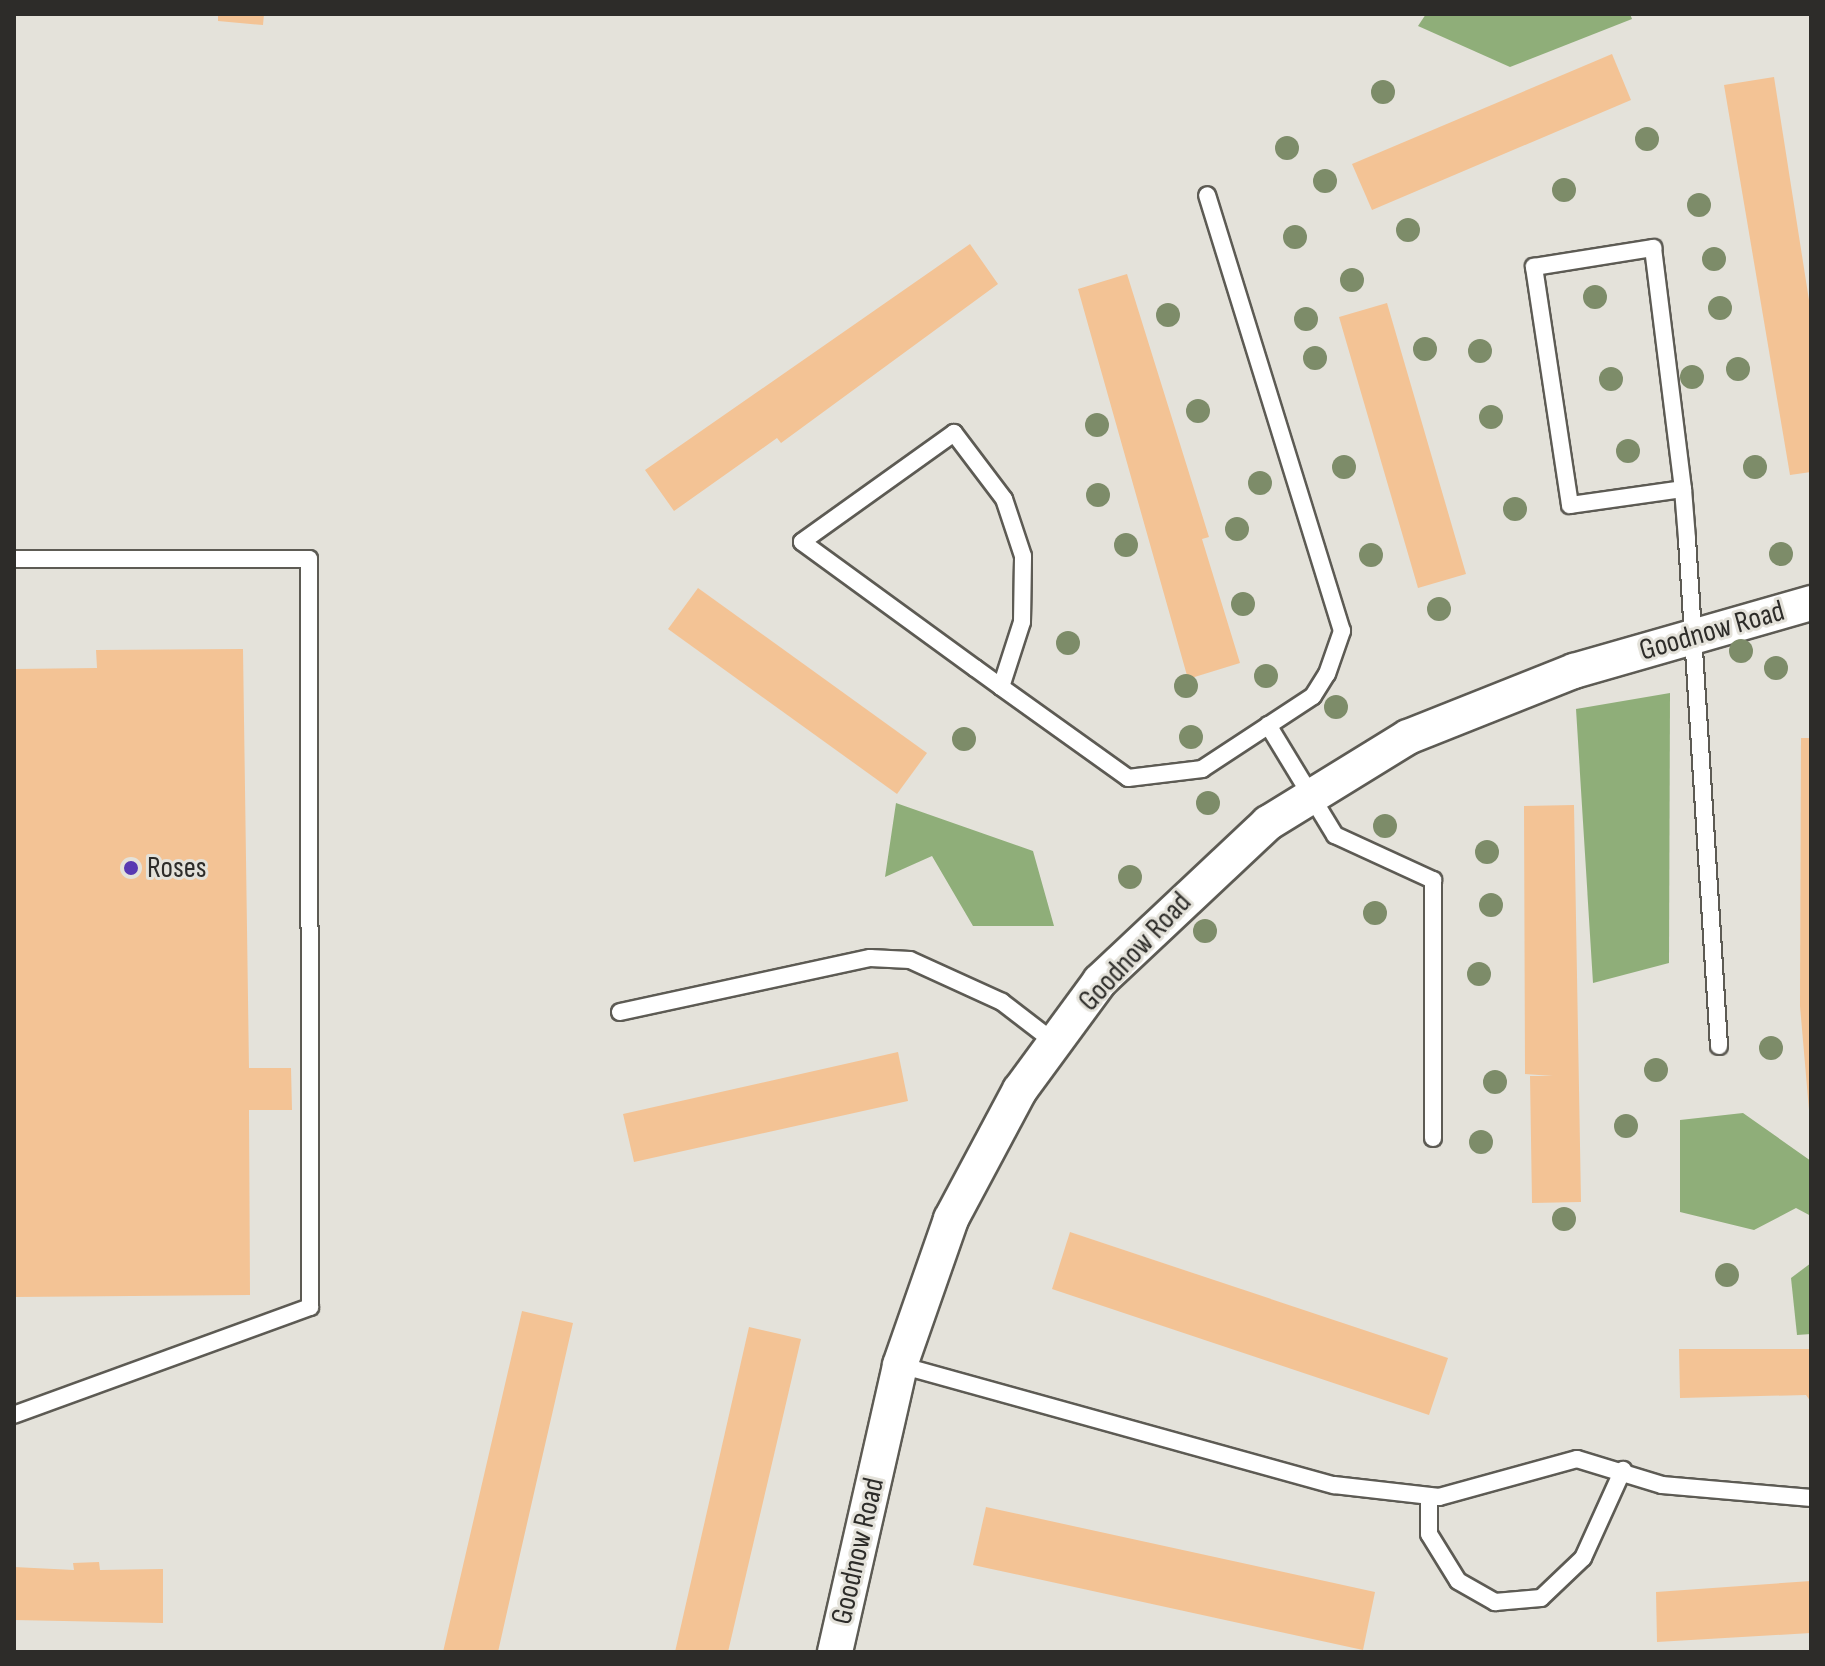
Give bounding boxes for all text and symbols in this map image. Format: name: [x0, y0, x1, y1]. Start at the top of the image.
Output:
street label: Goodnow Road: [1635, 593, 1789, 669]
place label: Roses: [147, 850, 207, 886]
marker: Roses: [122, 859, 140, 877]
street label: Goodnow Road: [1071, 885, 1199, 1019]
street label: Goodnow Road: [824, 1474, 892, 1628]

